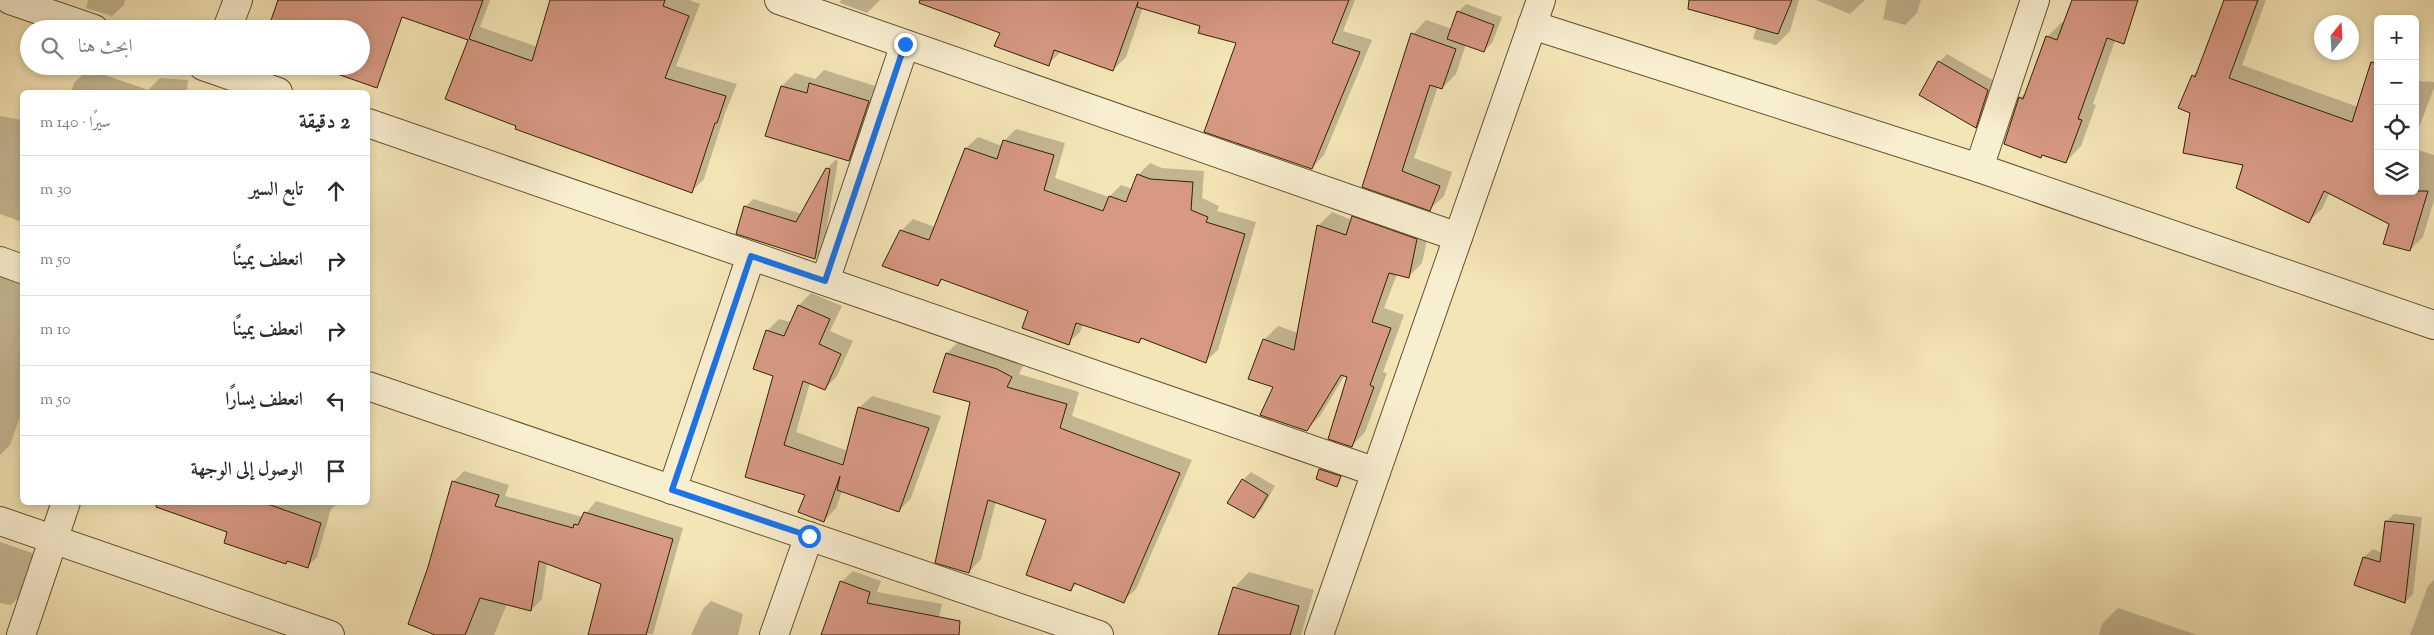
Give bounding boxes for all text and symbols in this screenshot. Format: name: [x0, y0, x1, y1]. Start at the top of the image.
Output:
north arrow: [2314, 15, 2359, 60]
map controls: [2374, 15, 2419, 195]
button: +: [2374, 15, 2419, 60]
search box: [20, 20, 370, 75]
route end: [894, 33, 917, 56]
icon: search: [38, 34, 66, 62]
text: ابحث هنا: [78, 34, 133, 61]
button: −: [2374, 60, 2419, 105]
button: locate: [2374, 105, 2419, 150]
text: 2 دقيقة: [299, 108, 350, 138]
text: سيرًا · 140 m: [40, 112, 111, 135]
button: layers: [2374, 150, 2419, 195]
text: تابع السير: [249, 177, 303, 204]
icon: ahead: [322, 177, 350, 205]
text: 30 m: [40, 179, 71, 202]
text: انعطف يمينًا: [233, 247, 303, 274]
icon: right: [322, 247, 350, 275]
text: 50 m: [40, 249, 71, 272]
text: انعطف يمينًا: [233, 317, 303, 344]
icon: right: [322, 317, 350, 345]
text: 10 m: [40, 319, 70, 342]
text: انعطف يسارًا: [225, 387, 303, 414]
icon: left: [322, 387, 350, 415]
text: 50 m: [40, 389, 71, 412]
text: الوصول إلى الوجهة: [191, 457, 303, 484]
icon: arrive: [322, 457, 350, 485]
route start: [798, 525, 821, 548]

